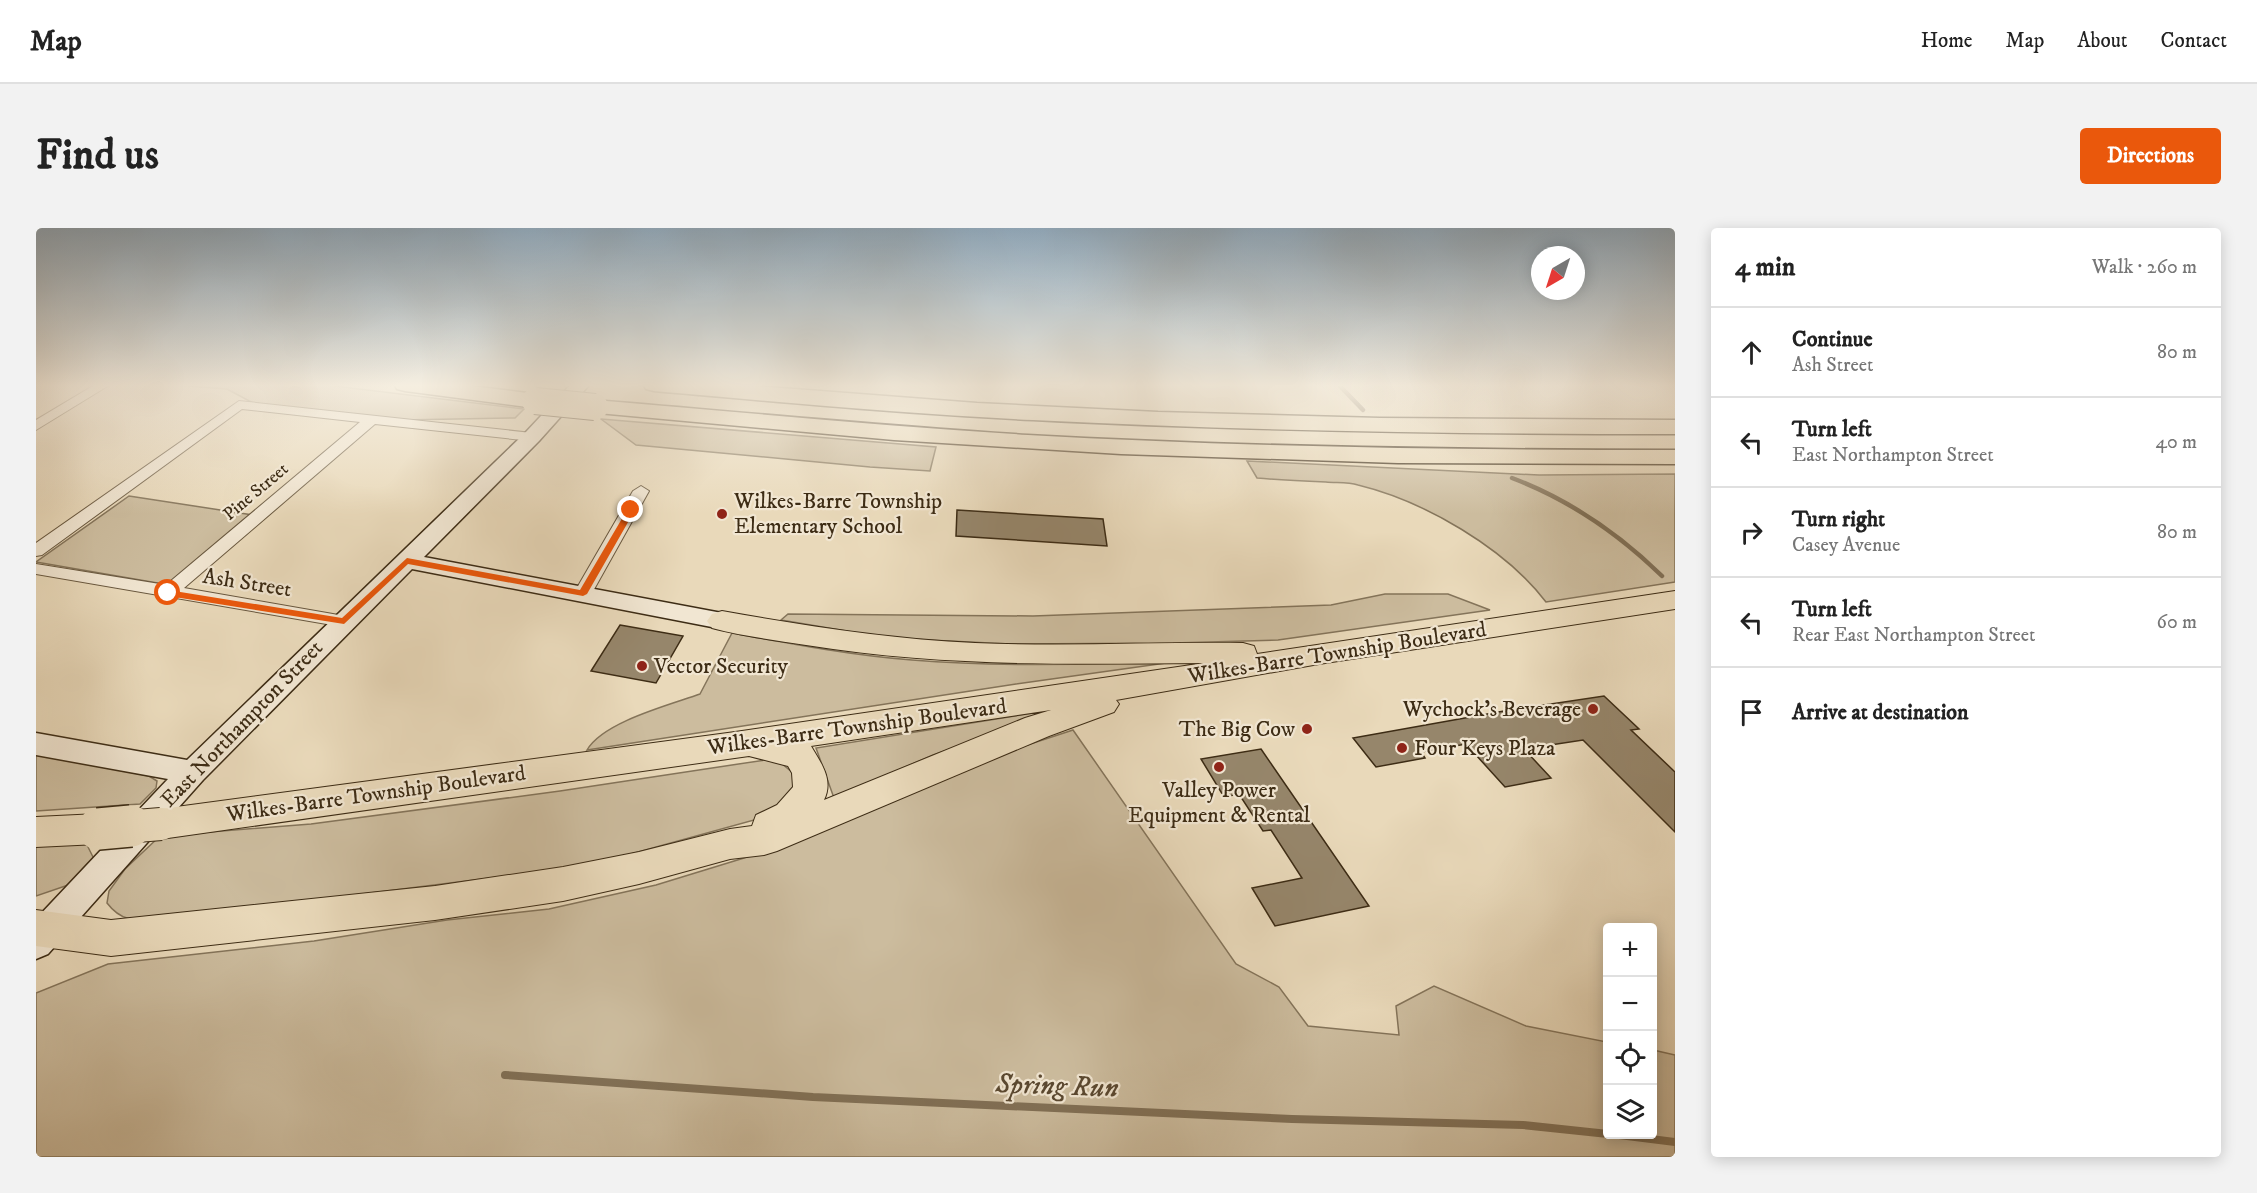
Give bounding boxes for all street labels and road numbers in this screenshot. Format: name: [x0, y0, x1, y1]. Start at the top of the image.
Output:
street label: Pine Street: [219, 458, 293, 526]
street label: Ash Street: [201, 563, 293, 603]
street label: Wilkes-Barre Township Boulevard: [1185, 616, 1488, 690]
street label: East Northampton Street: [155, 635, 329, 813]
street label: Wilkes-Barre Township Boulevard: [705, 693, 1008, 762]
street label: Wilkes-Barre Township Boulevard: [224, 760, 527, 829]

